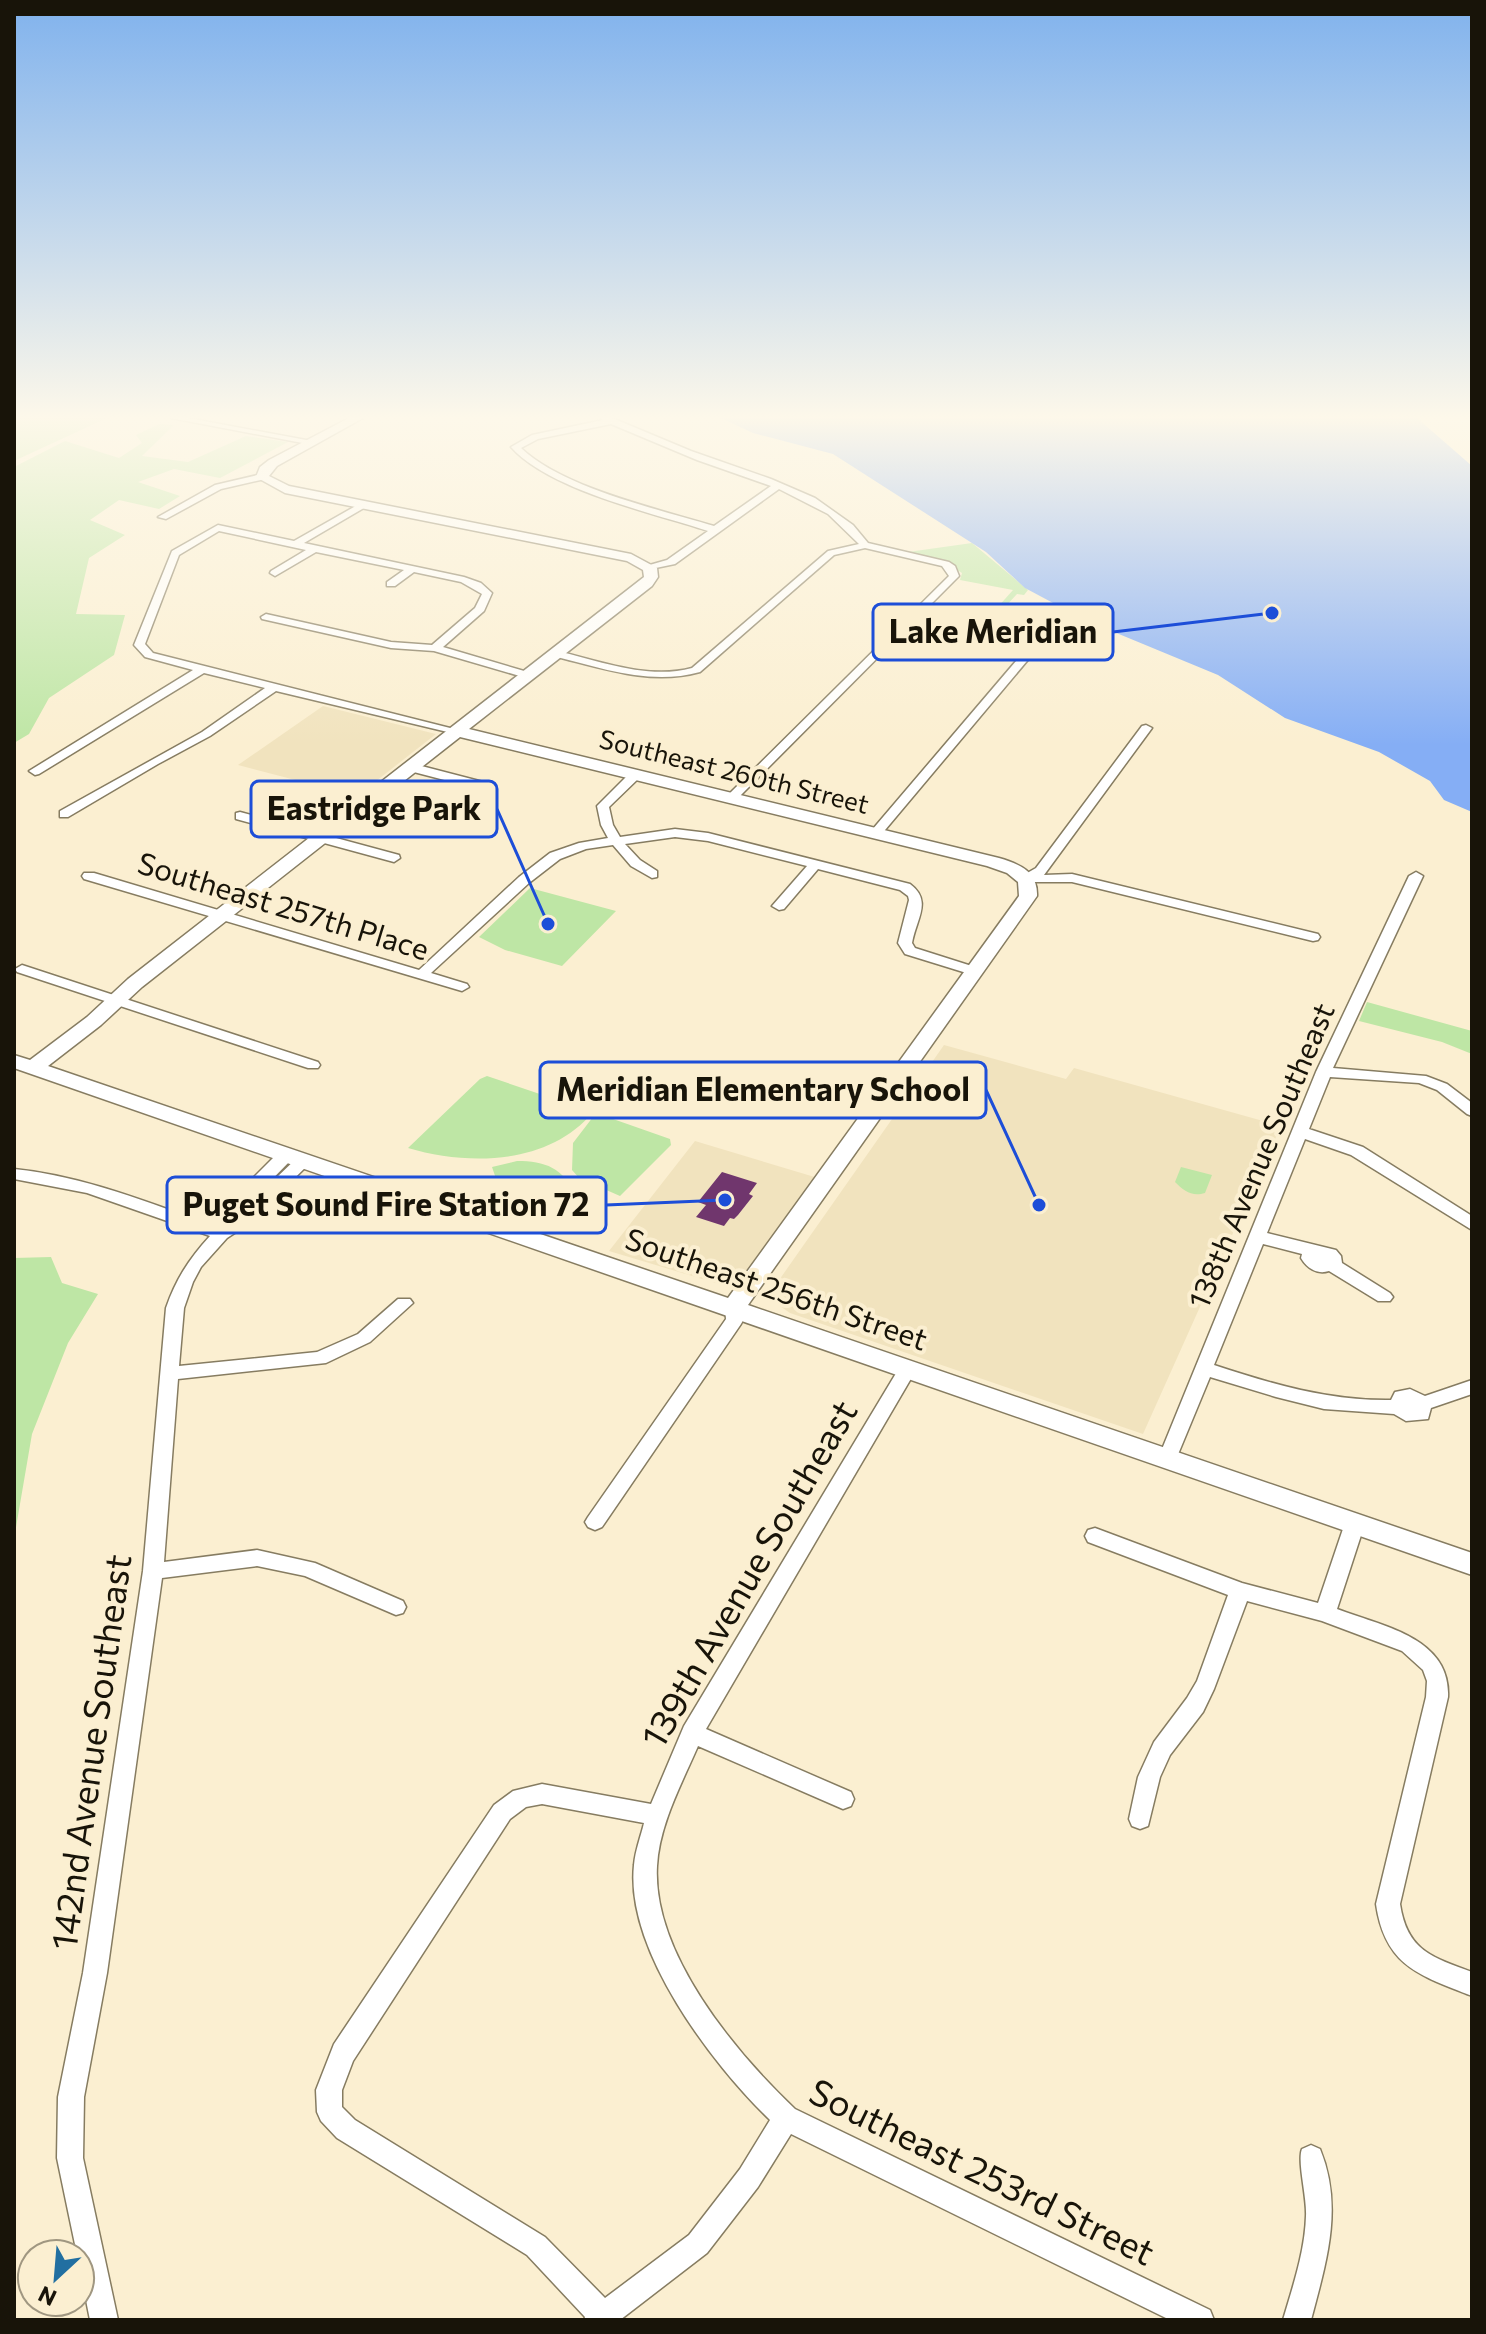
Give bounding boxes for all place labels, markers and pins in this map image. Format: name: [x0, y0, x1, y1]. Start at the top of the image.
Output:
callout: Lake Meridian: [873, 604, 1113, 660]
callout: Eastridge Park: [251, 781, 497, 837]
callout: Meridian Elementary School: [540, 1062, 986, 1118]
callout: Puget Sound Fire Station 72: [167, 1177, 606, 1233]

